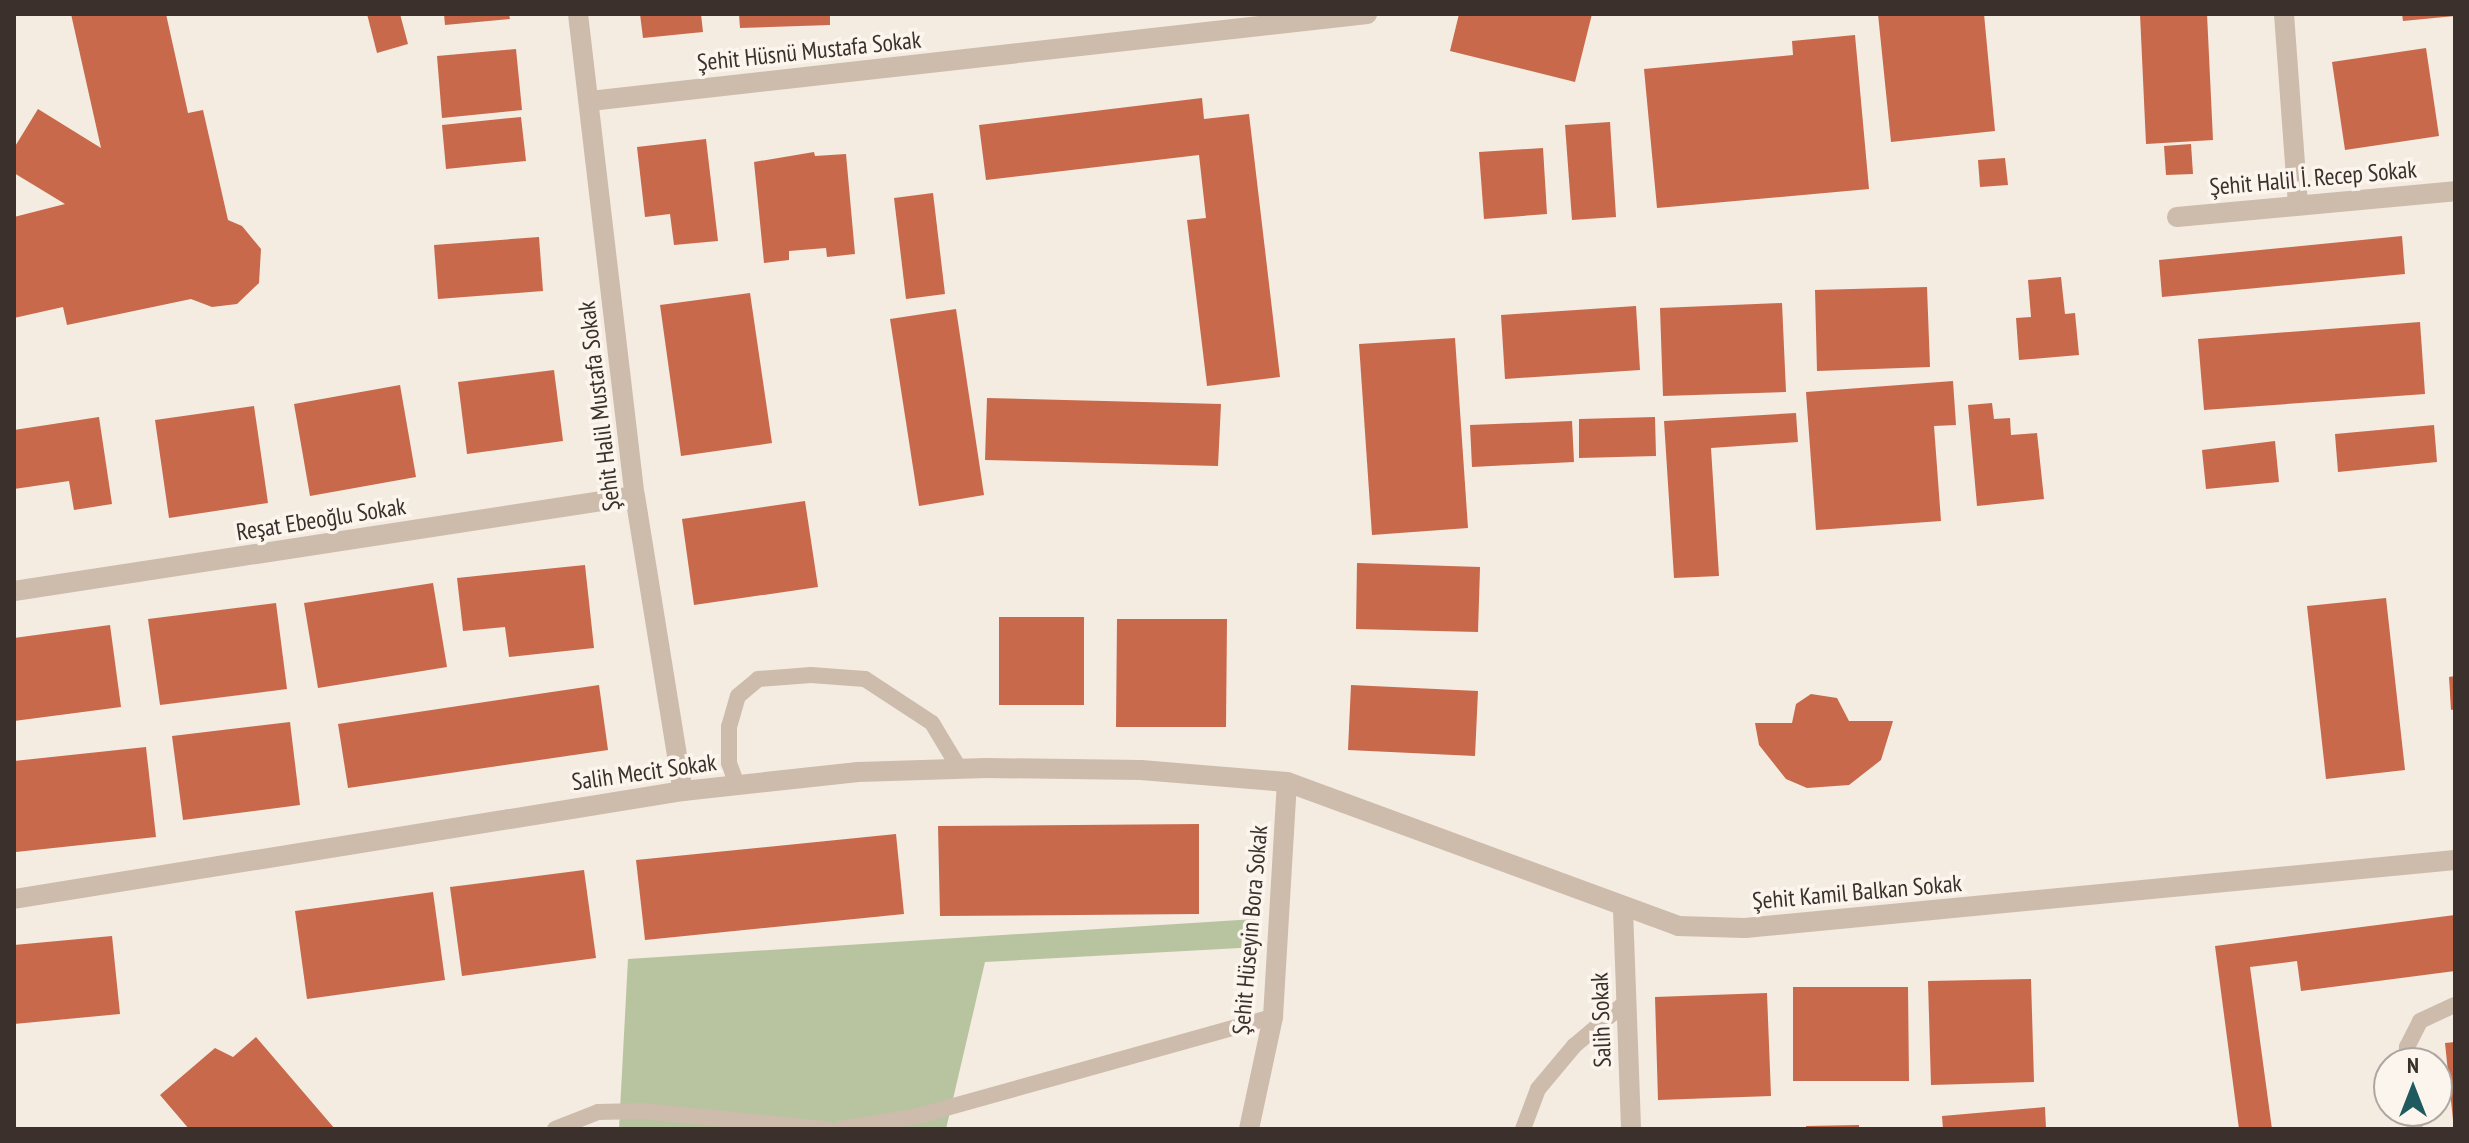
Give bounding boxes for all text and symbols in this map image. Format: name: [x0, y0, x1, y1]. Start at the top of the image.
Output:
street label: Şehit Hüsnü Mustafa Sokak: [696, 25, 922, 77]
street label: Şehit Halil İ. Recep Sokak: [2208, 155, 2418, 201]
street label: Şehit Halil Mustafa Sokak: [572, 299, 626, 513]
street label: Reşat Ebeoğlu Sokak: [234, 491, 408, 547]
street label: Salih Mecit Sokak: [570, 748, 718, 796]
street label: Şehit Hüseyin Bora Sokak: [1226, 824, 1274, 1036]
street label: Şehit Kamil Balkan Sokak: [1751, 869, 1963, 915]
street label: Salih Sokak: [1585, 972, 1617, 1068]
north arrow: [2373, 1047, 2453, 1127]
text: N: [2407, 1051, 2419, 1079]

